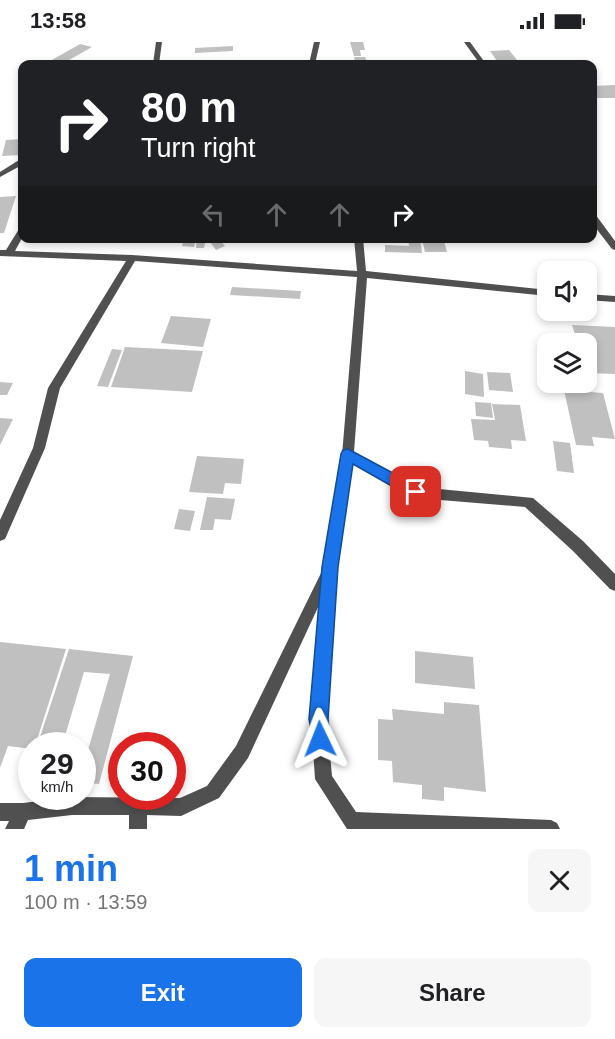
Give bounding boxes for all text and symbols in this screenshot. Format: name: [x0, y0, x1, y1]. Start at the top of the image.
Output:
text: 13:58: [30, 8, 86, 33]
icon: right: [42, 84, 120, 162]
text: 80 m: [141, 84, 237, 131]
text: Turn right: [141, 133, 256, 163]
icon: left: [197, 198, 230, 231]
icon: ahead: [260, 198, 293, 231]
icon: ahead: [323, 198, 356, 231]
icon: right: [386, 198, 419, 231]
map controls: [537, 261, 597, 393]
button: sound: [537, 261, 597, 321]
button: layers: [537, 333, 597, 393]
pin: [390, 466, 441, 517]
icon: arrive: [399, 475, 432, 508]
position arrow: [288, 707, 352, 771]
speed limit sign: 30: [108, 732, 186, 810]
text: 29: [40, 747, 74, 780]
text: km/h: [41, 778, 73, 795]
text: 1 min: [24, 848, 118, 889]
button: close: [528, 849, 591, 912]
text: 100 m · 13:59: [24, 891, 147, 913]
button: Exit: [24, 958, 302, 1027]
button: Share: [314, 958, 591, 1027]

